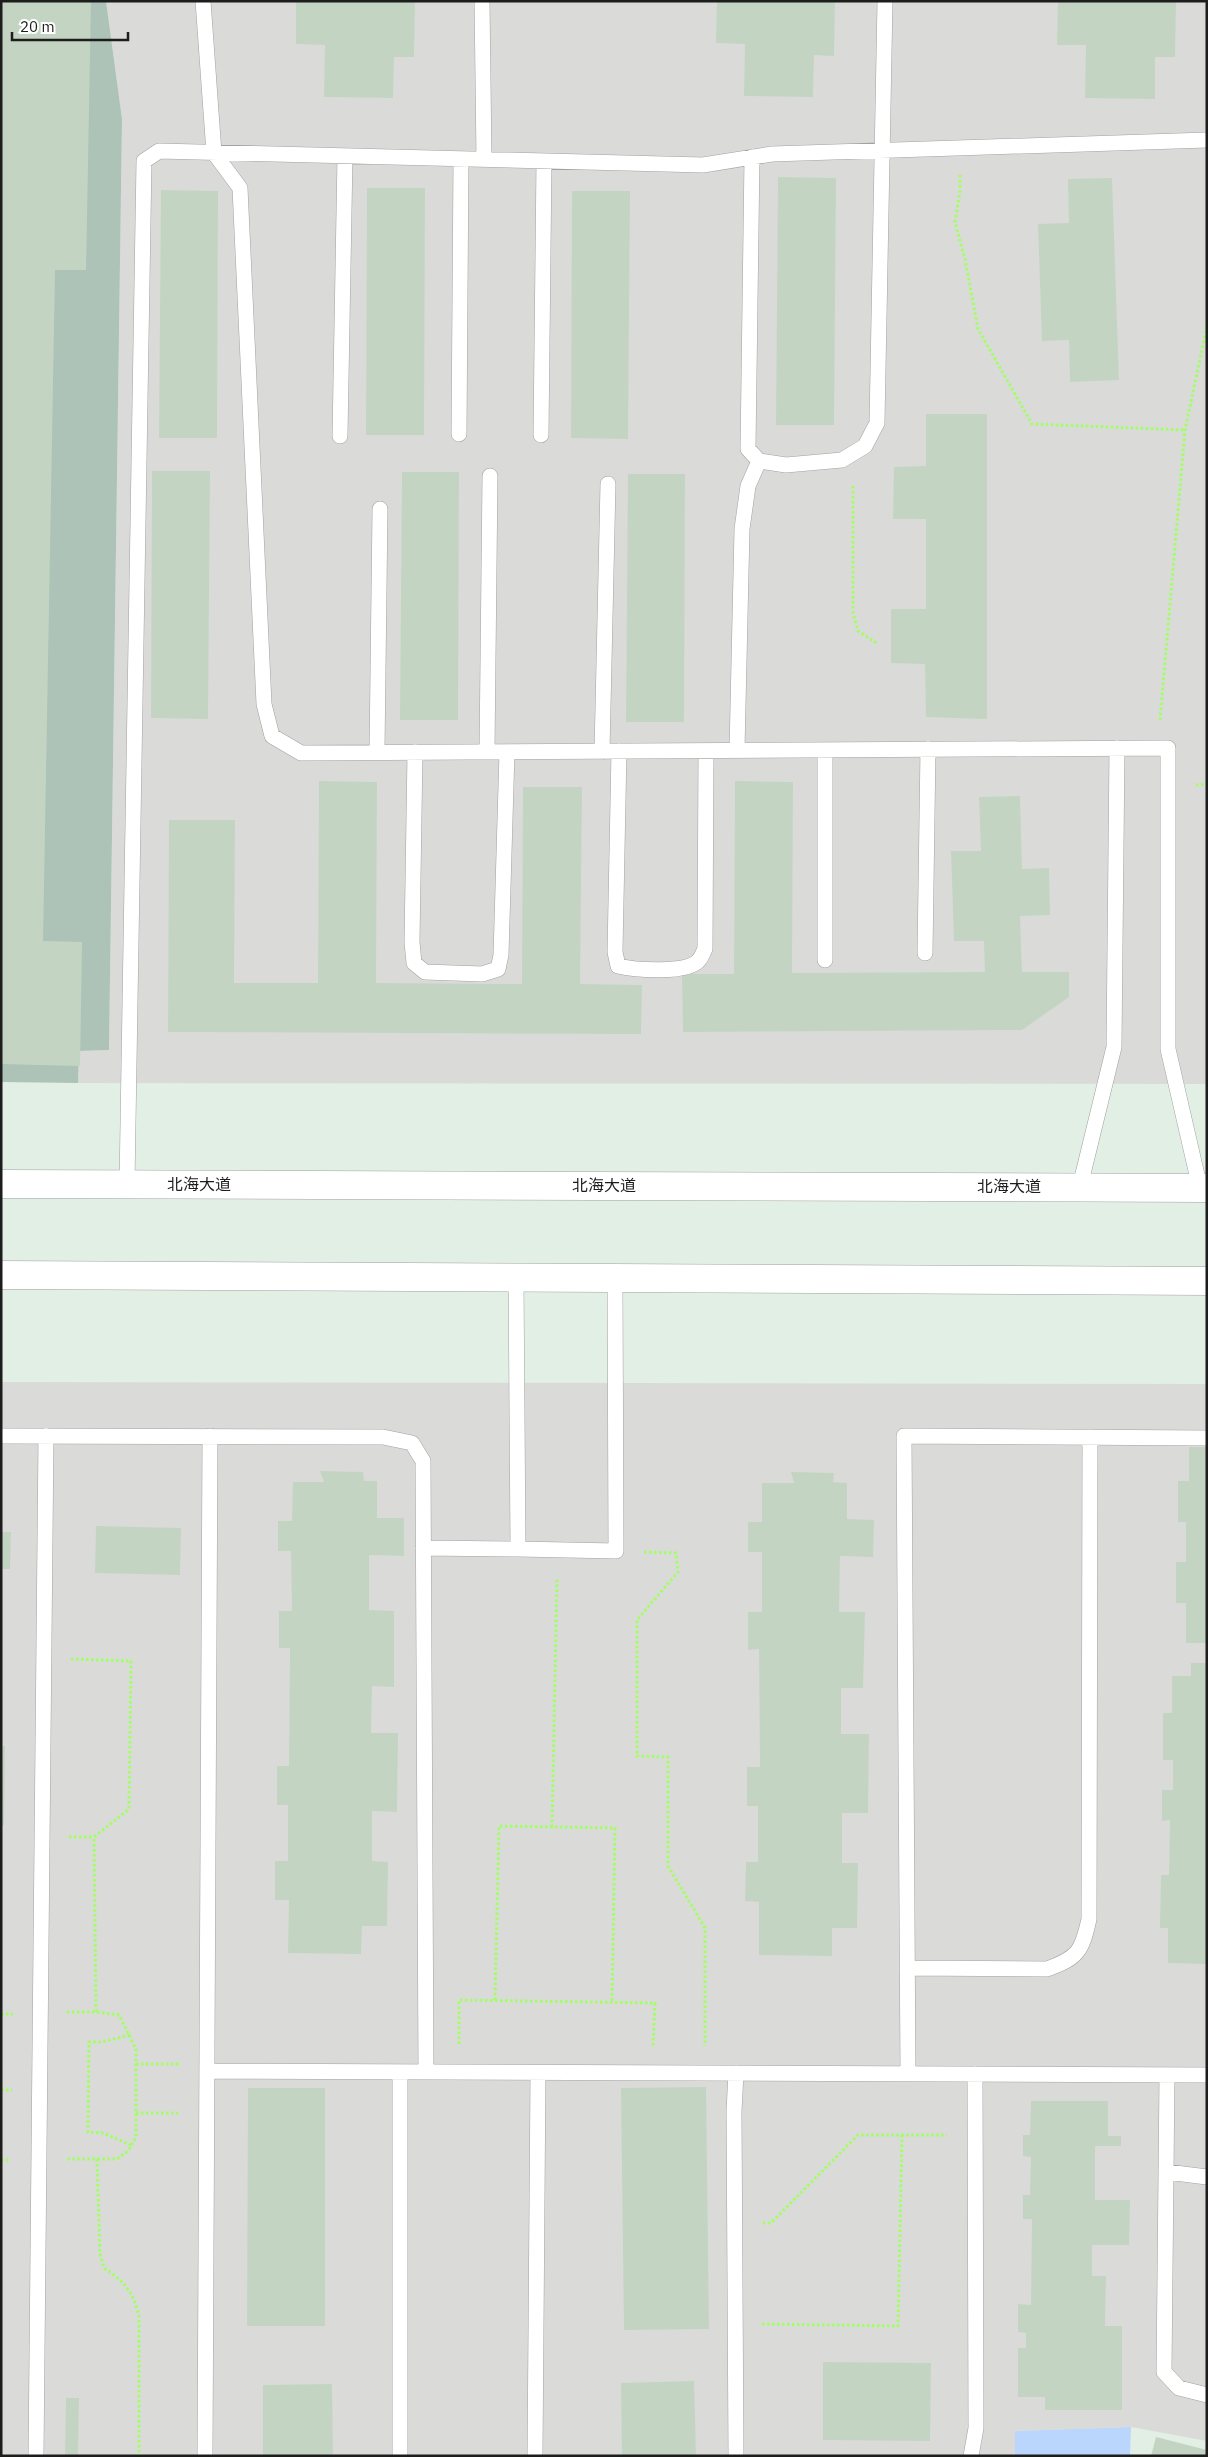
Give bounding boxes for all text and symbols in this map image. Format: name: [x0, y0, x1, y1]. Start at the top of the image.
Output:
scale bar: [12, 10, 129, 42]
text: 20 m: [20, 17, 55, 36]
street label: 北海大道: [167, 1174, 231, 1194]
street label: 北海大道: [572, 1175, 636, 1195]
street label: 北海大道: [977, 1176, 1041, 1196]

